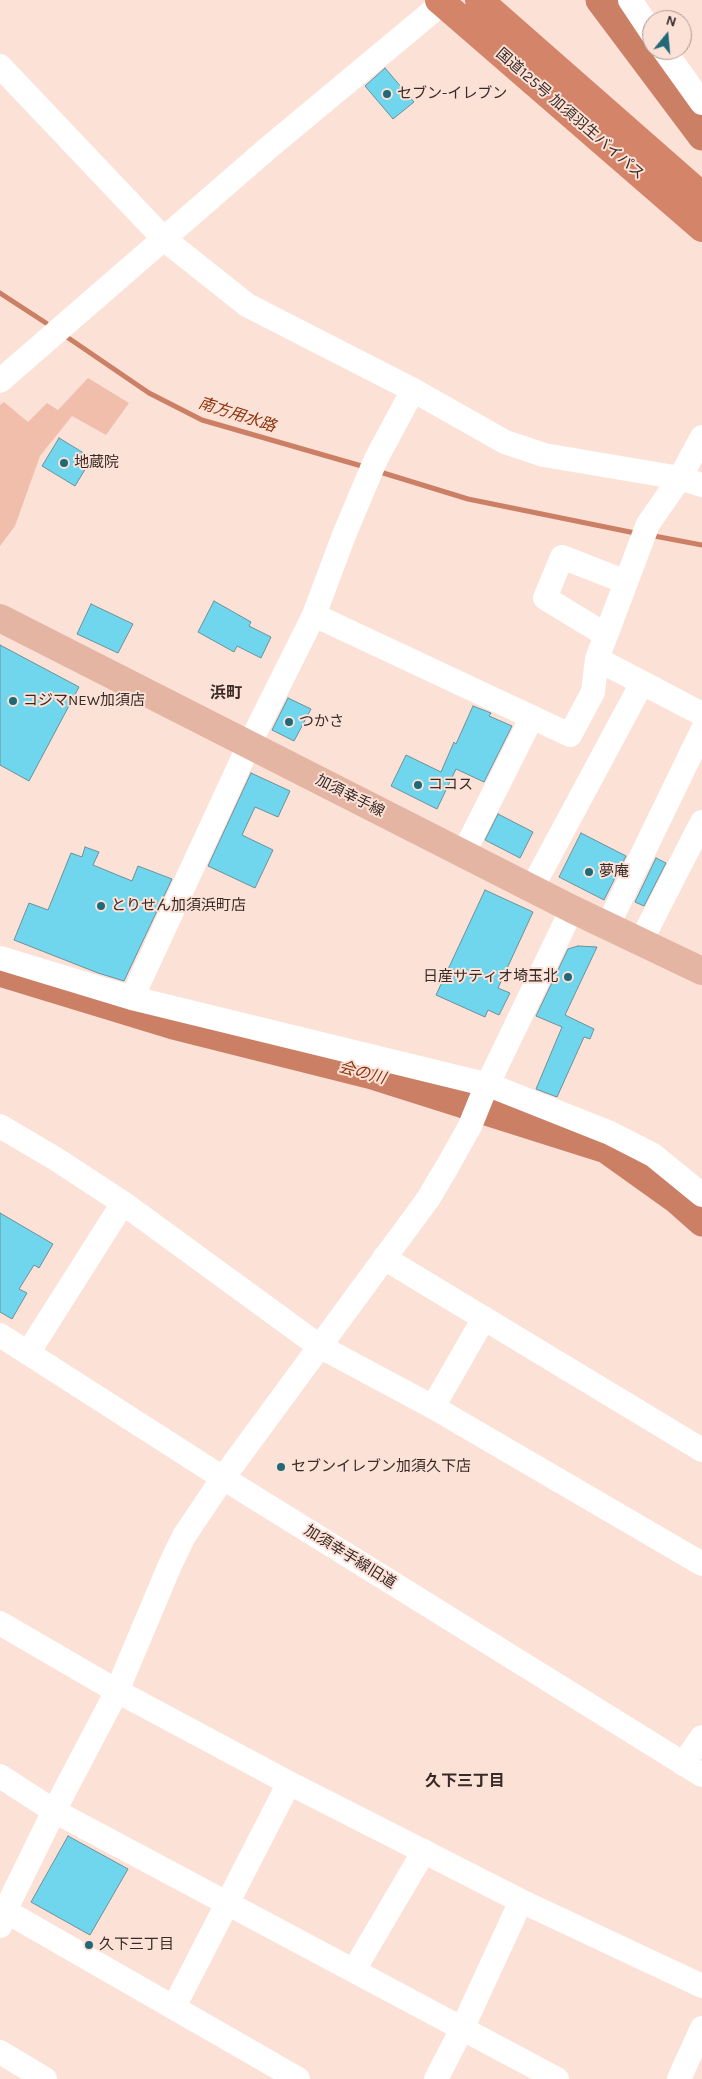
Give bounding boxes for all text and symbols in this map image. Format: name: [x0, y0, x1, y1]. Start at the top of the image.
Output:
north arrow: [642, 10, 692, 60]
text: N: [664, 12, 679, 31]
street label: 国道125号 加須羽生バイパス: [492, 45, 648, 183]
place label: セブン-イレブン: [397, 85, 507, 103]
marker: セブン-イレブン: [381, 88, 393, 100]
water label: 南方用水路: [196, 394, 278, 436]
place label: 地蔵院: [74, 454, 119, 472]
marker: 地蔵院: [58, 457, 70, 469]
district label: 浜町: [210, 683, 242, 703]
place label: コジマNEW加須店: [23, 692, 145, 710]
marker: コジマNEW加須店: [7, 695, 19, 707]
place label: つかさ: [299, 713, 344, 731]
marker: つかさ: [283, 716, 295, 728]
street label: 加須幸手線: [313, 771, 387, 821]
place label: ココス: [428, 776, 473, 794]
marker: ココス: [412, 779, 424, 791]
place label: 夢庵: [599, 863, 629, 881]
marker: 夢庵: [583, 866, 595, 878]
place label: とりせん加須浜町店: [111, 897, 246, 915]
marker: とりせん加須浜町店: [95, 900, 107, 912]
place label: 日産サティオ埼玉北: [423, 968, 558, 986]
marker: 日産サティオ埼玉北: [562, 971, 574, 983]
water label: 会の川: [336, 1058, 388, 1088]
place label: セブンイレブン加須久下店: [291, 1458, 471, 1476]
marker: セブンイレブン加須久下店: [275, 1461, 287, 1473]
street label: 加須幸手線旧道: [301, 1522, 399, 1592]
district label: 久下三丁目: [425, 1771, 505, 1791]
place label: 久下三丁目: [99, 1936, 174, 1954]
marker: 久下三丁目: [83, 1939, 95, 1951]

